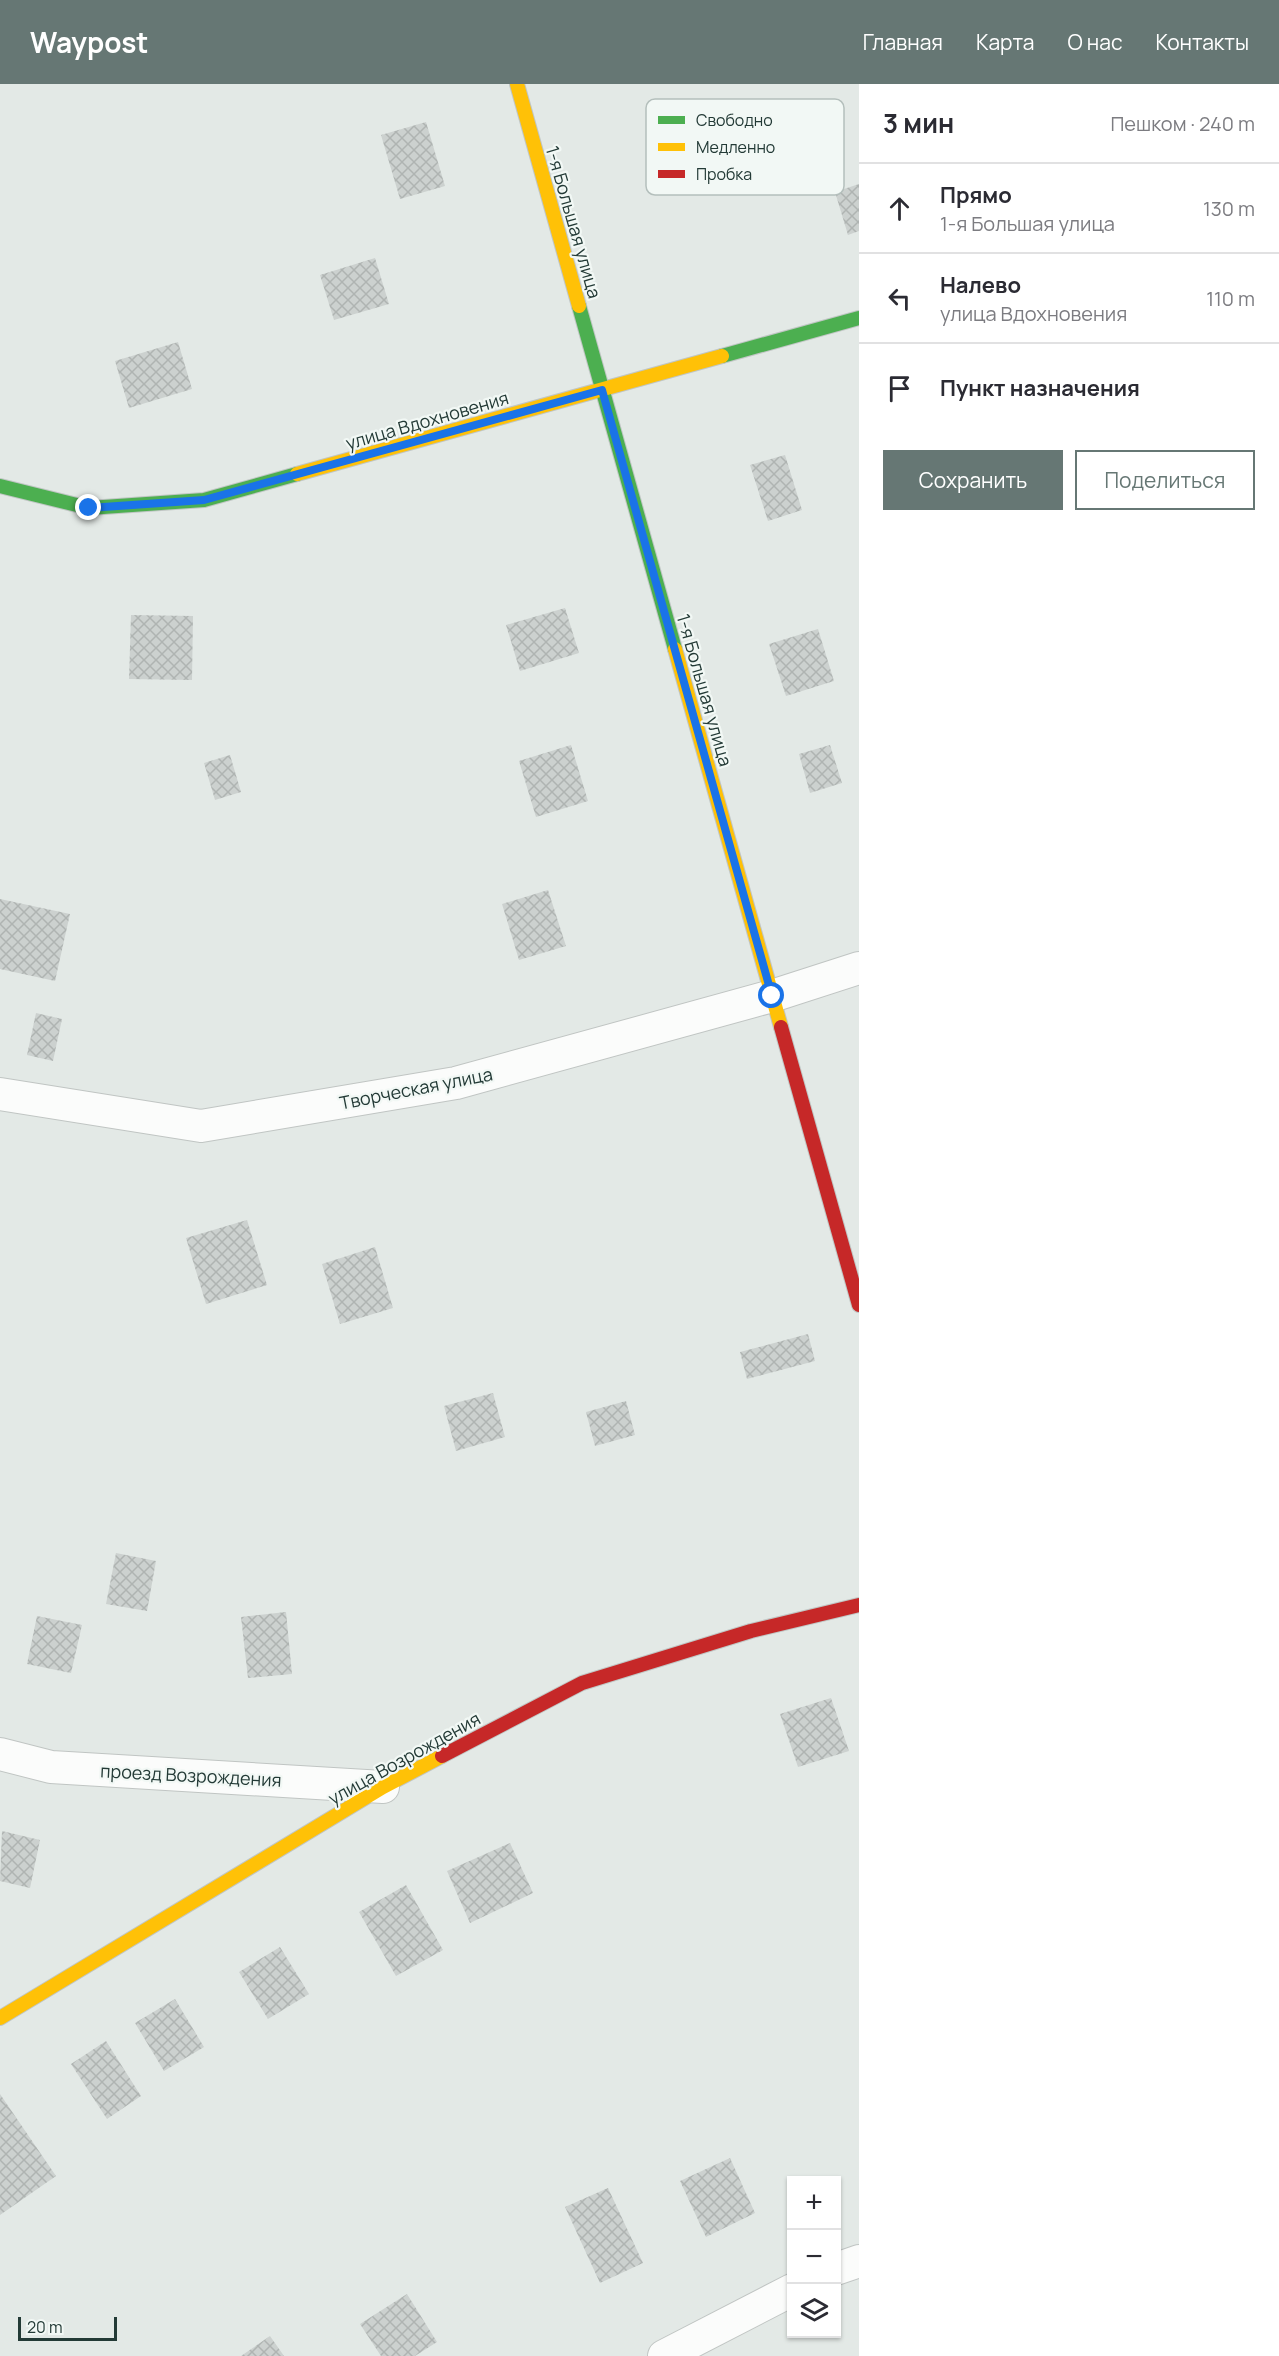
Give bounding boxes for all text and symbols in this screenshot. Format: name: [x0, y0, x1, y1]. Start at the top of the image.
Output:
text: Waypost: [30, 23, 149, 61]
text: Главная: [863, 28, 943, 56]
text: Карта: [976, 28, 1034, 56]
text: О нас: [1067, 28, 1123, 56]
text: Контакты: [1156, 28, 1249, 56]
legend: [646, 99, 844, 195]
text: 3 мин: [883, 105, 954, 141]
text: Свободно: [696, 109, 773, 131]
text: Пешком · 240 m: [1110, 110, 1255, 137]
text: Медленно: [696, 136, 775, 158]
street label: 1-я Большая улица: [541, 143, 607, 301]
text: Пробка: [696, 163, 752, 185]
text: Прямо: [940, 180, 1012, 210]
icon: ahead: [883, 192, 916, 225]
text: 130 m: [1203, 195, 1255, 222]
text: 1-я Большая улица: [940, 210, 1115, 237]
text: Налево: [940, 270, 1021, 300]
icon: left: [883, 282, 916, 315]
text: 110 m: [1206, 285, 1255, 312]
text: улица Вдохновения: [940, 300, 1127, 327]
icon: arrive: [883, 372, 916, 405]
text: Пункт назначения: [940, 373, 1140, 403]
street label: улица Вдохновения: [343, 385, 511, 455]
button: Сохранить: [883, 450, 1063, 510]
button: Поделиться: [1075, 450, 1255, 510]
route end: [75, 494, 101, 520]
street label: 1-я Большая улица: [672, 611, 738, 769]
route start: [758, 982, 784, 1008]
street label: Творческая улица: [337, 1061, 495, 1115]
street label: улица Возрождения: [324, 1706, 484, 1810]
street label: проезд Возрождения: [100, 1758, 282, 1792]
map controls: [787, 2176, 841, 2338]
button: +: [787, 2176, 841, 2230]
button: −: [787, 2230, 841, 2284]
button: layers: [787, 2284, 841, 2338]
scale bar: [18, 2314, 117, 2342]
text: 20 m: [27, 2316, 63, 2338]

